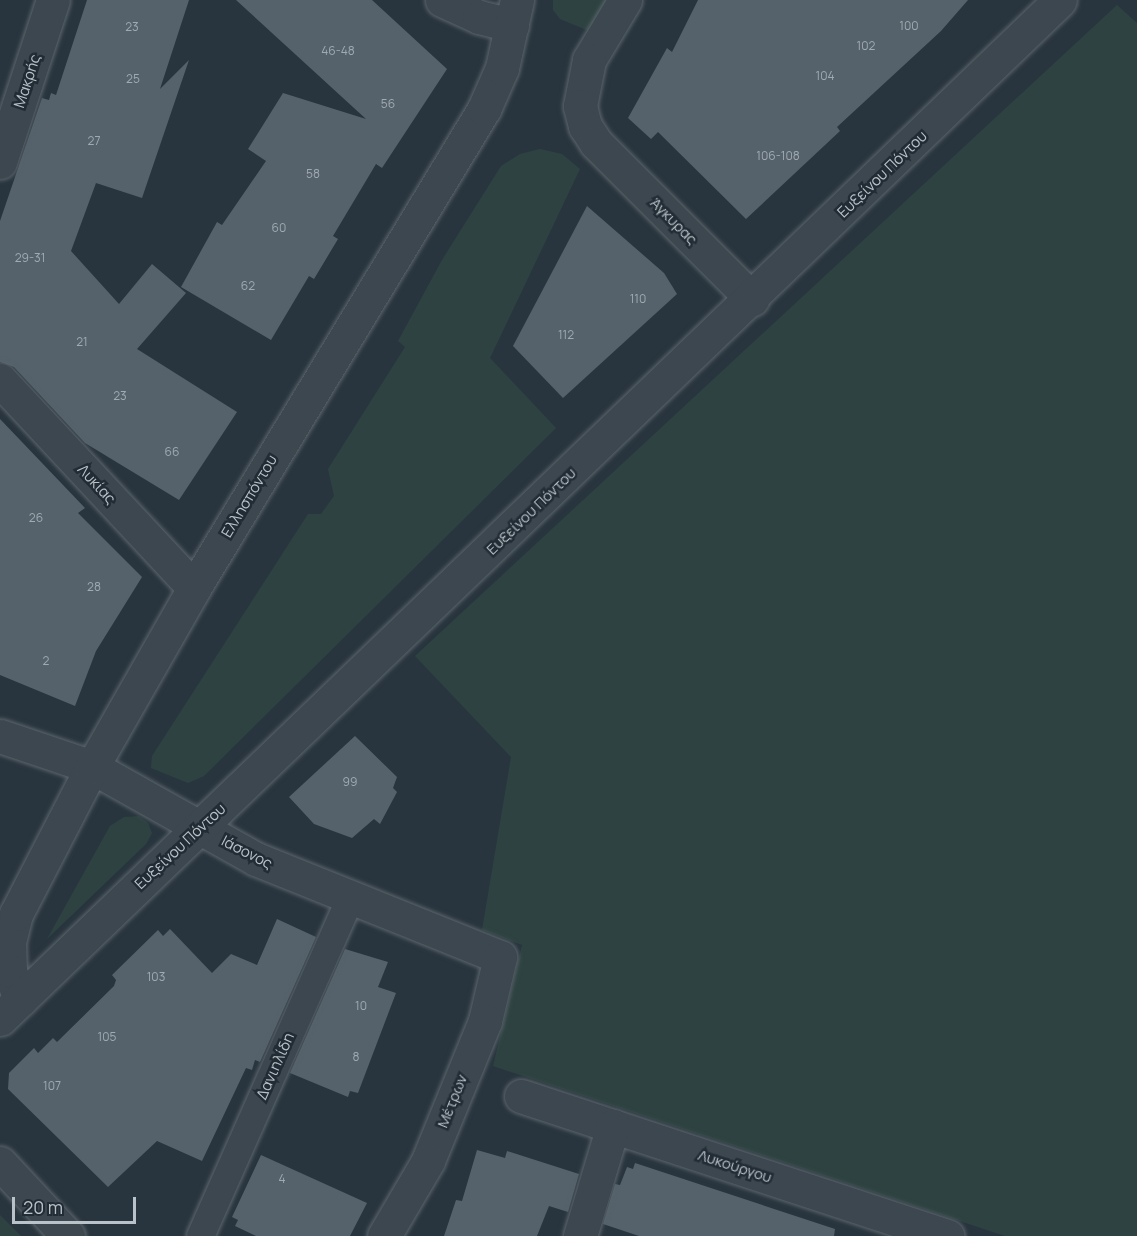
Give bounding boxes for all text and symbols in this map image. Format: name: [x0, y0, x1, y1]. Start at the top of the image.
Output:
house number: 100: [899, 19, 919, 33]
house number: 23: [125, 20, 139, 34]
house number: 102: [857, 39, 875, 53]
house number: 46-48: [321, 44, 355, 58]
street label: Μακρής: [10, 52, 44, 110]
house number: 104: [815, 69, 835, 83]
house number: 25: [126, 72, 140, 86]
house number: 56: [381, 97, 395, 111]
street label: Ευξείνου Πόντου: [834, 127, 930, 221]
house number: 27: [88, 134, 100, 148]
house number: 106-108: [756, 149, 800, 163]
house number: 58: [306, 167, 320, 181]
street label: Άγκυρας: [647, 194, 701, 248]
house number: 60: [272, 221, 286, 235]
house number: 29-31: [15, 251, 45, 265]
house number: 62: [241, 279, 255, 293]
house number: 110: [630, 292, 646, 306]
house number: 112: [558, 328, 574, 342]
house number: 21: [76, 335, 88, 349]
house number: 23: [113, 389, 127, 403]
house number: 66: [165, 445, 179, 459]
street label: Ελλησπόντου: [217, 451, 281, 541]
street label: Λυκίας: [74, 460, 120, 508]
street label: Ευξείνου Πόντου: [483, 464, 579, 558]
house number: 26: [29, 511, 43, 525]
house number: 28: [87, 580, 101, 594]
house number: 2: [43, 654, 49, 668]
house number: 99: [343, 775, 357, 789]
street label: Ευξείνου Πόντου: [131, 799, 229, 893]
street label: Ιάσονος: [219, 832, 275, 872]
house number: 103: [147, 970, 165, 984]
house number: 10: [355, 999, 367, 1013]
house number: 105: [98, 1030, 116, 1044]
street label: Δανιηλίδη: [252, 1030, 298, 1102]
house number: 8: [353, 1050, 359, 1064]
street label: Μέτρων: [433, 1072, 471, 1130]
house number: 107: [43, 1079, 61, 1093]
street label: Λυκούργου: [696, 1146, 774, 1186]
house number: 4: [278, 1172, 286, 1186]
scale bar: [15, 1185, 140, 1223]
text: 20 m: [23, 1195, 63, 1219]

